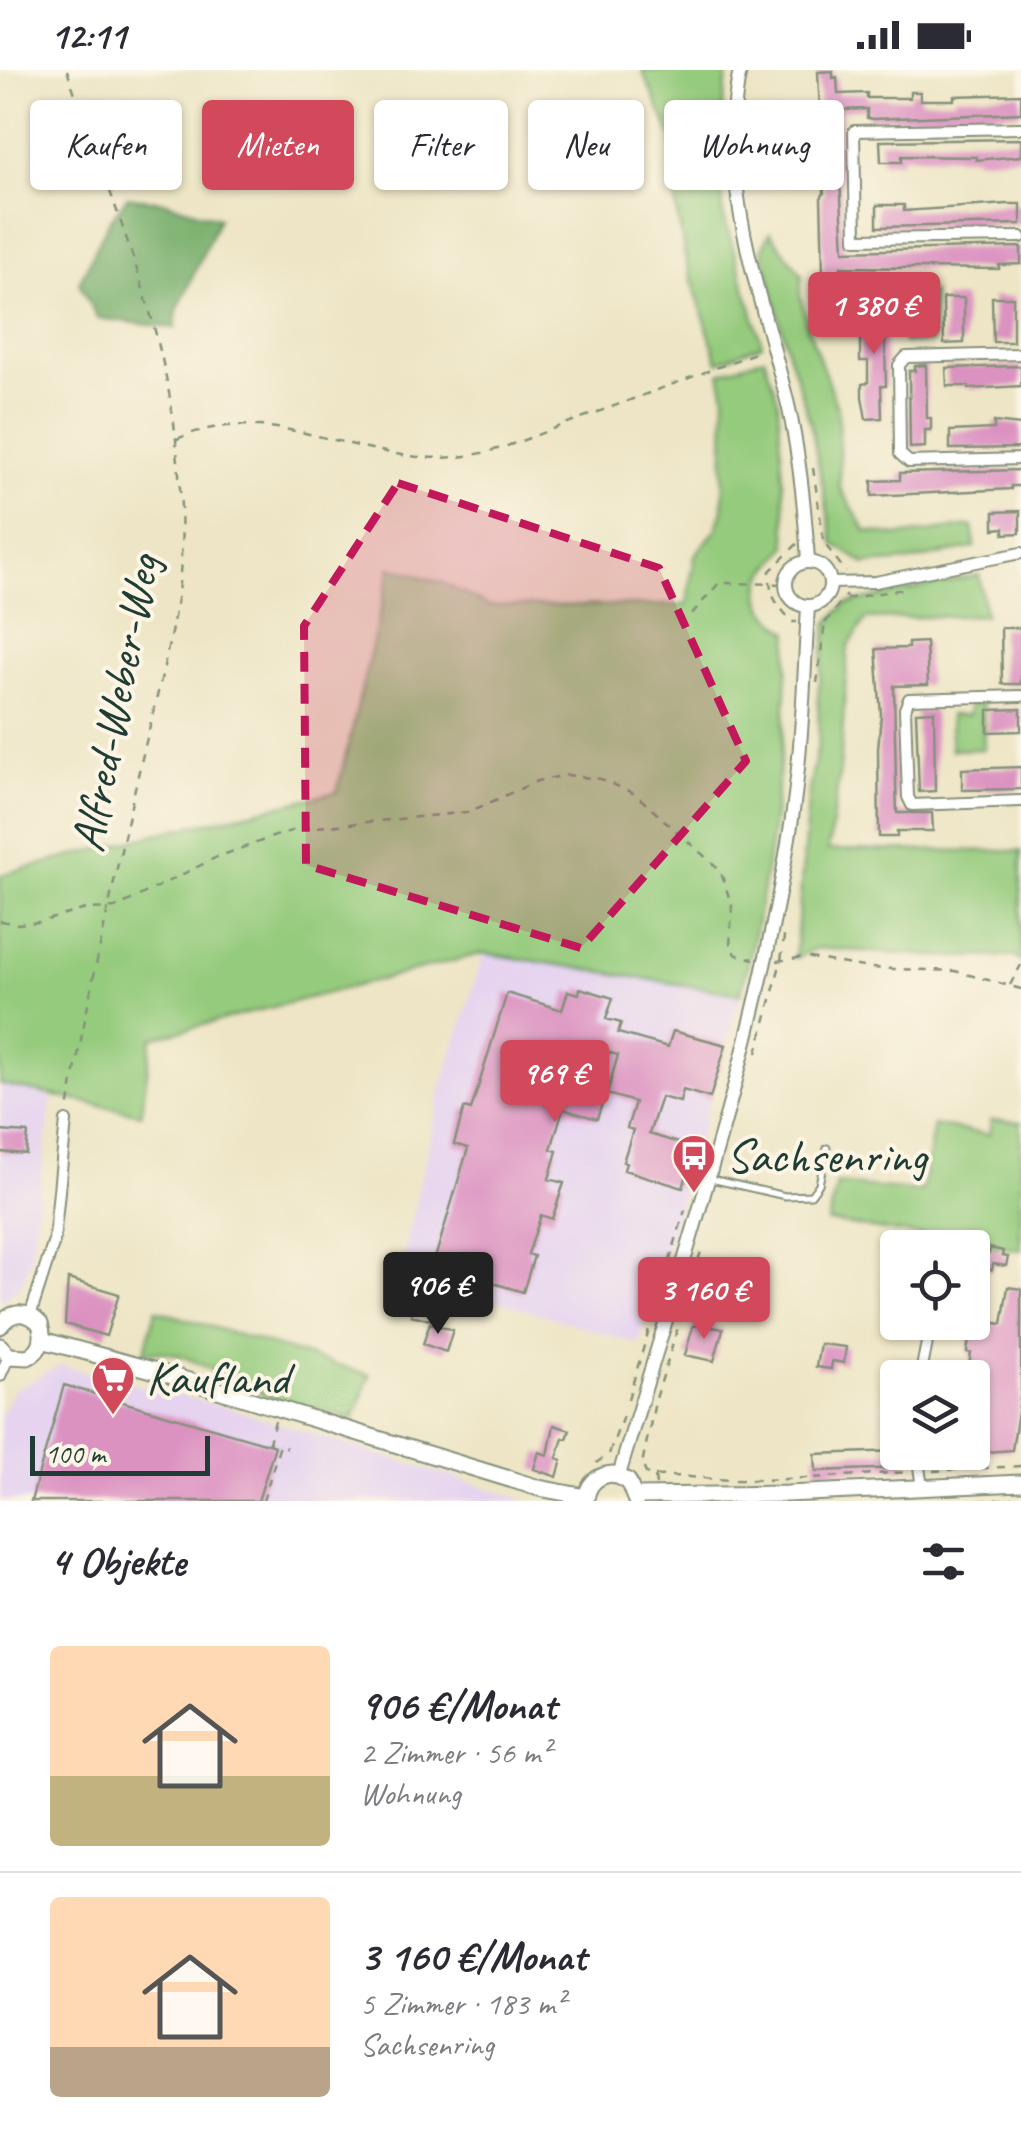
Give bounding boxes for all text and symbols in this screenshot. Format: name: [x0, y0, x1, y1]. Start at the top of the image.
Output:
text: 12:11: [50, 12, 126, 59]
chip: Kaufen: [30, 100, 182, 190]
chip: Mieten: [202, 100, 354, 190]
chip: Filter: [374, 100, 508, 190]
chip: Neu: [528, 100, 644, 190]
chip: Wohnung: [664, 100, 844, 190]
pin: 1 380 €: [782, 272, 966, 357]
text: 1 380 €: [830, 284, 918, 325]
street label: Alfred-Weber-Weg: [57, 547, 174, 857]
pin: 969 €: [485, 1040, 625, 1125]
text: 969 €: [522, 1052, 588, 1093]
place label: Sachsenring: [726, 1126, 929, 1186]
bus stop icon: Sachsenring: [671, 1133, 717, 1194]
map controls: [880, 1230, 990, 1470]
button: locate: [880, 1230, 990, 1340]
pin: 906 €: [368, 1252, 508, 1337]
pin: 3 160 €: [612, 1257, 796, 1342]
text: 906 €: [405, 1264, 471, 1305]
text: 3 160 €: [660, 1269, 748, 1310]
place label: Kaufland: [146, 1348, 296, 1408]
supermarket icon: Kaufland: [90, 1355, 136, 1416]
button: layers: [880, 1360, 990, 1470]
scale bar: [30, 1431, 210, 1476]
text: 100 m: [45, 1436, 105, 1471]
icon: filters: [916, 1534, 971, 1589]
text: 4 Objekte: [50, 1535, 186, 1588]
text: 906 €/Monat: [360, 1679, 556, 1732]
icon: home: [130, 1686, 250, 1806]
text: 2 Zimmer · 56 m²: [360, 1732, 550, 1773]
text: Wohnung: [360, 1773, 461, 1814]
text: 3 160 €/Monat: [360, 1930, 586, 1983]
icon: home: [130, 1937, 250, 2057]
text: 5 Zimmer · 183 m²: [360, 1983, 565, 2024]
text: Sachsenring: [360, 2024, 494, 2065]

